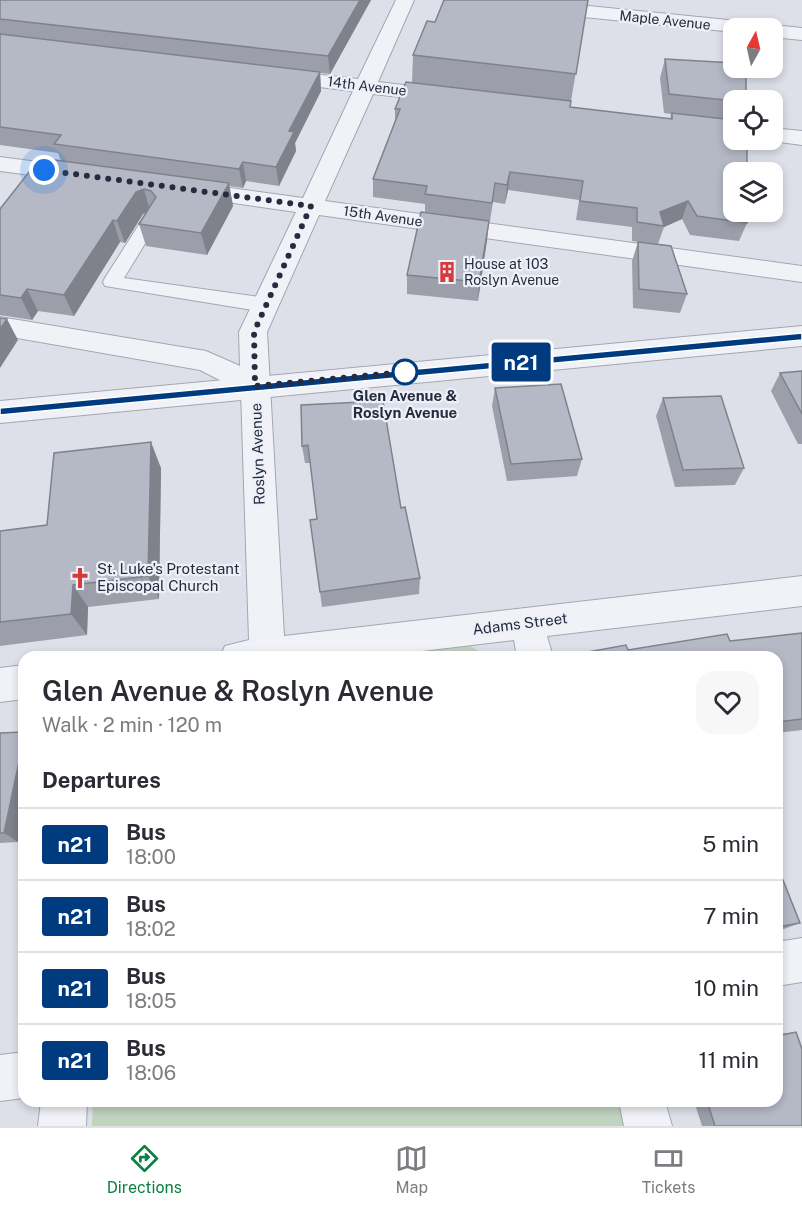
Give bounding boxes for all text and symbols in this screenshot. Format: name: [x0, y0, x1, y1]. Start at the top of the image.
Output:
street label: Maple Avenue: [619, 7, 711, 33]
north arrow: [723, 18, 783, 78]
map controls: [723, 18, 783, 222]
street label: 14th Avenue: [327, 73, 407, 99]
button: locate: [723, 90, 783, 150]
your location: [29, 155, 59, 185]
button: layers: [723, 162, 783, 222]
street label: 15th Avenue: [342, 203, 424, 229]
place label: House at 103 Roslyn Avenue: [464, 256, 559, 288]
building icon: House at 103 Roslyn Avenue: [435, 260, 459, 284]
line badge: n21: [486, 342, 556, 382]
text: n21: [504, 350, 538, 375]
marker: Glen Avenue & Roslyn Avenue: [392, 359, 418, 385]
place label: Glen Avenue & Roslyn Avenue: [353, 387, 457, 421]
street label: Roslyn Avenue: [247, 403, 268, 505]
place label: St. Luke's Protestant Episcopal Church: [97, 560, 240, 594]
church icon: St. Luke's Protestant Episcopal Church: [68, 566, 92, 590]
street label: Adams Street: [471, 609, 569, 638]
button: heart: [696, 671, 759, 734]
text: Glen Avenue & Roslyn Avenue: [42, 674, 434, 707]
text: Walk · 2 min · 120 m: [42, 713, 222, 737]
text: Departures: [42, 767, 161, 793]
text: Bus: [126, 819, 166, 845]
text: 5 min: [702, 831, 759, 857]
text: n21: [58, 832, 92, 857]
text: 18:00: [126, 845, 176, 869]
text: Bus: [126, 891, 166, 917]
text: 7 min: [703, 903, 759, 929]
text: n21: [58, 904, 92, 929]
text: 18:02: [126, 917, 176, 941]
text: Bus: [126, 963, 166, 989]
text: 10 min: [694, 975, 759, 1001]
text: n21: [58, 976, 92, 1001]
text: 18:05: [126, 989, 177, 1013]
text: Bus: [126, 1035, 166, 1061]
text: 11 min: [698, 1047, 759, 1073]
text: n21: [58, 1048, 92, 1073]
text: 18:06: [126, 1061, 176, 1085]
tab: Directions: [107, 1142, 182, 1197]
tab: Map: [395, 1142, 428, 1197]
tab: Tickets: [642, 1142, 695, 1197]

